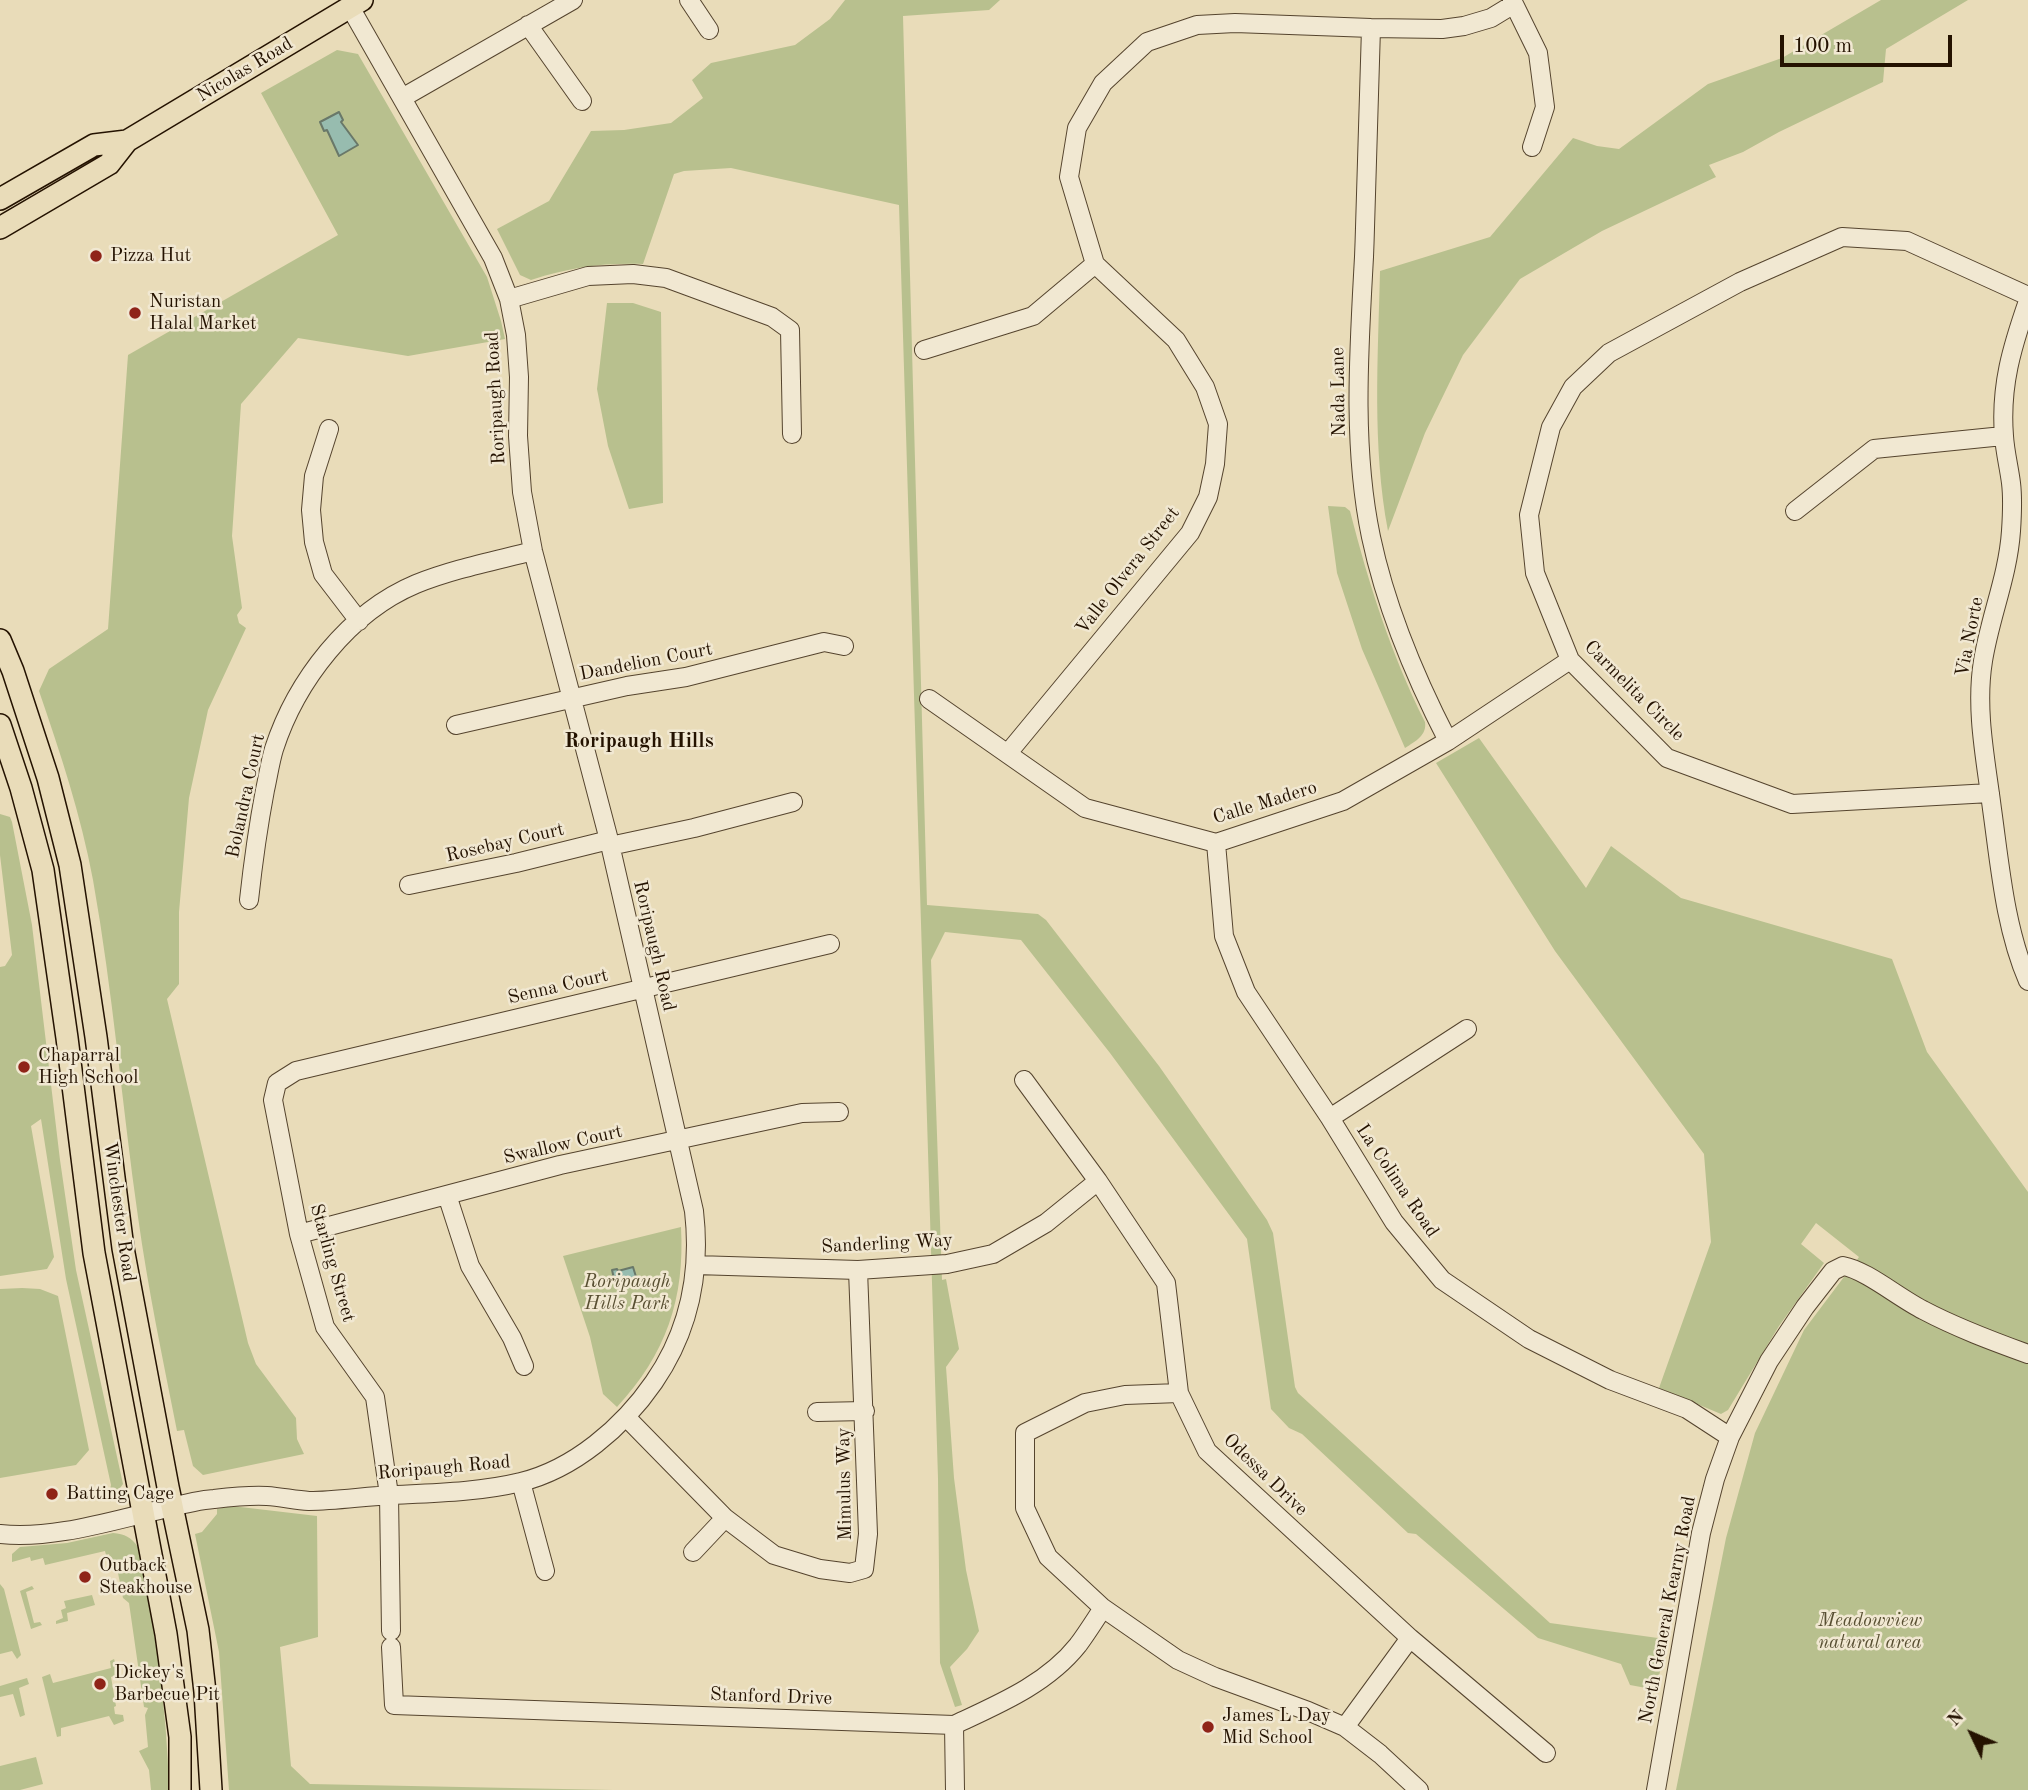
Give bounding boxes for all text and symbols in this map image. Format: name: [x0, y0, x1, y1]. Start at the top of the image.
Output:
scale bar: [1783, 21, 1954, 65]
street label: Nicolas Road: [193, 32, 297, 108]
text: 100 m: [1793, 36, 1852, 57]
place label: Pizza Hut: [110, 245, 191, 267]
marker: Pizza Hut: [88, 248, 104, 264]
place label: Nuristan Halal Market: [149, 291, 257, 335]
marker: Nuristan Halal Market: [127, 305, 143, 321]
street label: Roripaugh Road: [481, 331, 511, 465]
street label: Nada Lane: [1327, 347, 1351, 437]
street label: Valle Olvera Street: [1071, 503, 1185, 639]
street label: Via Norte: [1951, 595, 1989, 679]
street label: Carmelita Circle: [1579, 636, 1689, 746]
street label: Dandelion Court: [578, 638, 714, 686]
district label: Roripaugh Hills: [564, 728, 714, 754]
street label: Bolandra Court: [222, 732, 270, 860]
street label: Calle Madero: [1210, 776, 1320, 830]
street label: Rosebay Court: [444, 818, 566, 868]
street label: Roripaugh Road: [628, 878, 680, 1014]
street label: Senna Court: [506, 964, 610, 1010]
place label: Chaparral High School: [38, 1045, 138, 1089]
marker: Chaparral High School: [16, 1059, 32, 1075]
street label: Swallow Court: [501, 1120, 625, 1170]
street label: La Colima Road: [1351, 1120, 1443, 1242]
street label: Winchester Road: [98, 1140, 140, 1284]
street label: Starling Street: [304, 1201, 360, 1325]
street label: Sanderling Way: [821, 1229, 953, 1259]
park label: Roripaugh Hills Park: [583, 1271, 671, 1315]
street label: Mimulus Way: [833, 1427, 857, 1541]
street label: Odessa Drive: [1218, 1429, 1312, 1521]
street label: Roripaugh Road: [376, 1451, 512, 1485]
place label: Batting Cage: [66, 1483, 174, 1505]
marker: Batting Cage: [44, 1486, 60, 1502]
street label: North General Kearny Road: [1635, 1494, 1701, 1726]
place label: Outback Steakhouse: [99, 1555, 192, 1599]
marker: Outback Steakhouse: [77, 1569, 93, 1585]
park label: Meadowview natural area: [1818, 1610, 1922, 1654]
place label: Dickey's Barbecue Pit: [114, 1662, 220, 1706]
marker: Dickey's Barbecue Pit: [92, 1676, 108, 1692]
street label: Stanford Drive: [709, 1683, 833, 1711]
north arrow: [1937, 1699, 2007, 1769]
place label: James L Day Mid School: [1222, 1705, 1331, 1749]
text: N: [1945, 1707, 1968, 1731]
marker: James L Day Mid School: [1200, 1719, 1216, 1735]

